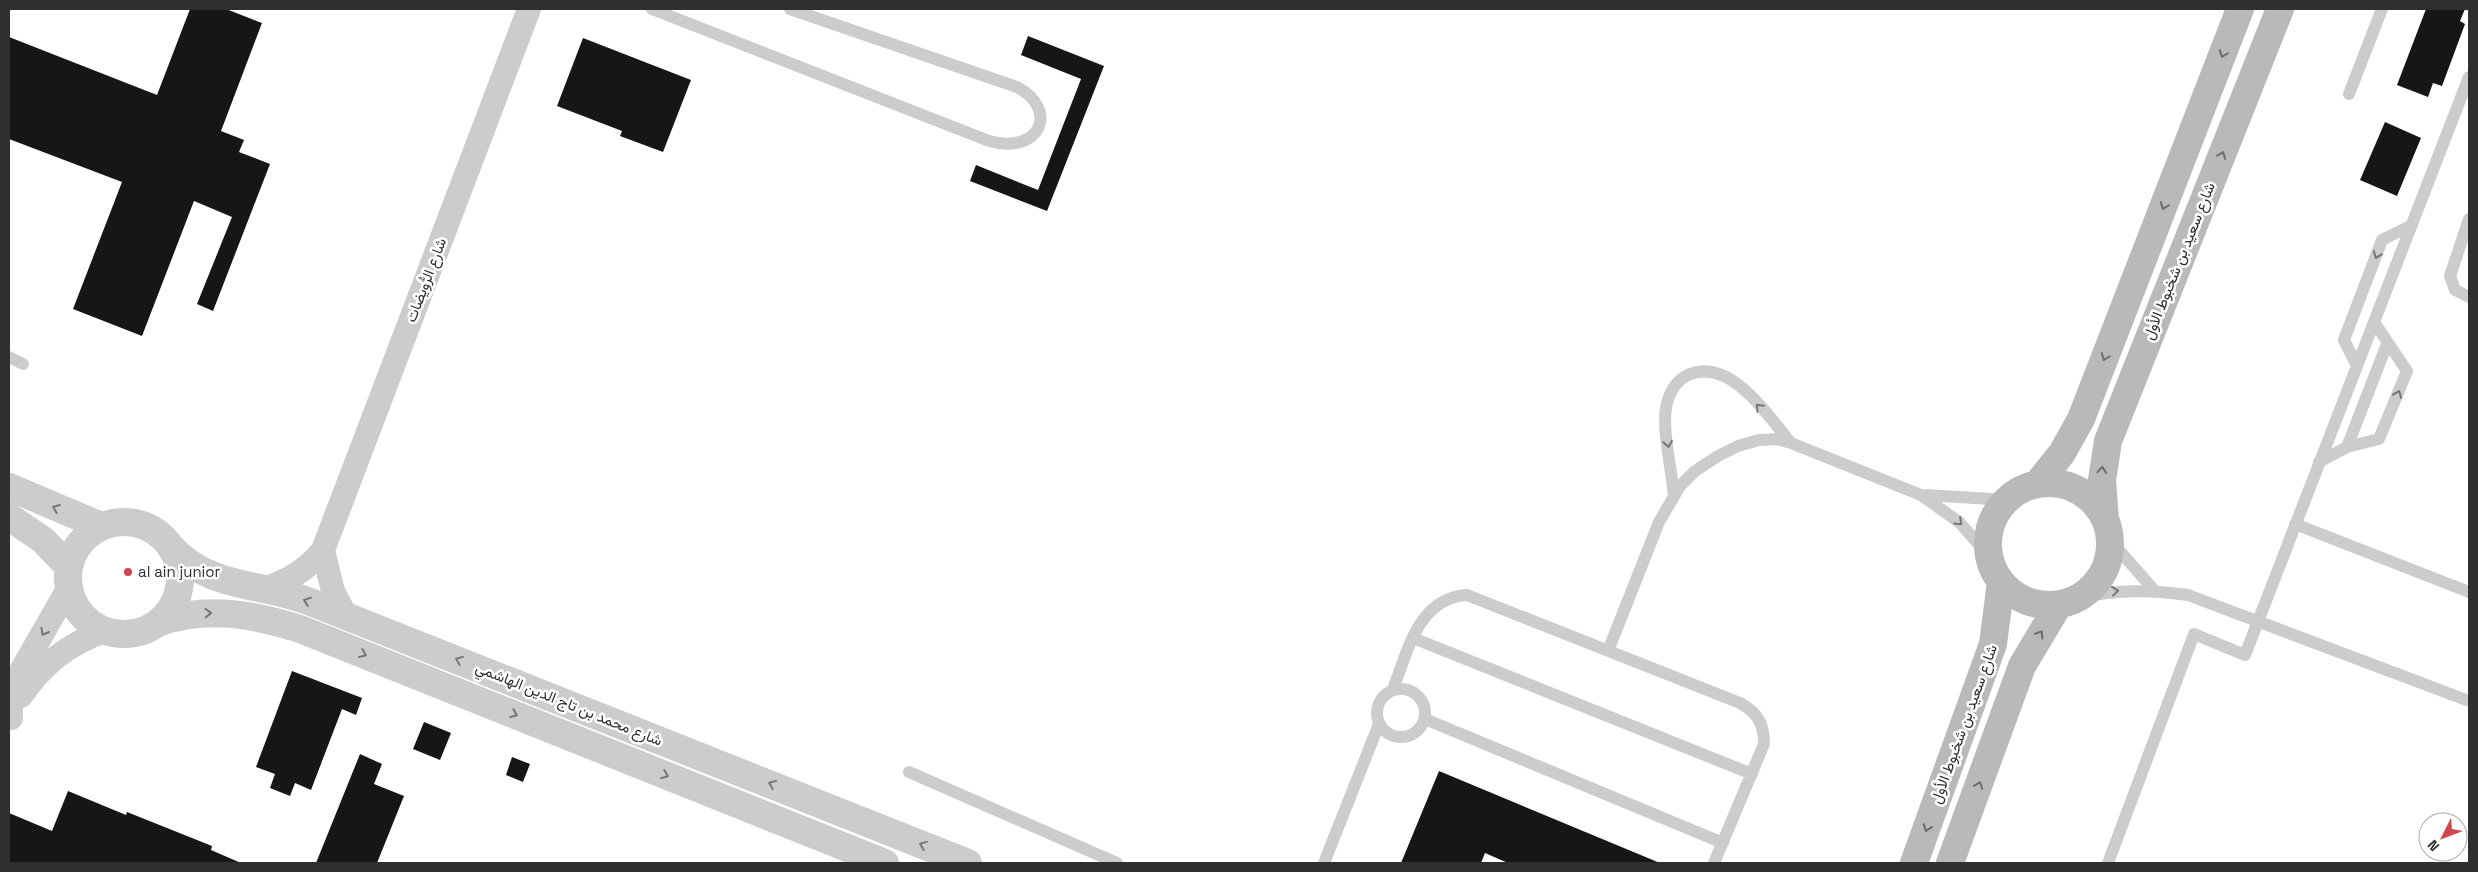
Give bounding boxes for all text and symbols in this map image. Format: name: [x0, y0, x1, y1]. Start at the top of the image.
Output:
one-way arrow: [2219, 49, 2229, 58]
one-way arrow: [2215, 151, 2226, 160]
street label: شارع سعيد بن شخبوط الأول: [2138, 179, 2221, 343]
one-way arrow: [2160, 201, 2170, 210]
street label: شارع الرُّويضات: [401, 235, 452, 325]
one-way arrow: [2373, 250, 2383, 258]
one-way arrow: [2101, 352, 2111, 361]
one-way arrow: [2391, 390, 2402, 399]
one-way arrow: [1756, 403, 1765, 412]
one-way arrow: [1662, 440, 1673, 448]
one-way arrow: [2097, 466, 2108, 474]
one-way arrow: [52, 503, 61, 514]
one-way arrow: [1953, 516, 1962, 525]
place label: al ain junior: [138, 562, 221, 581]
marker: al ain junior: [122, 566, 134, 578]
one-way arrow: [2112, 586, 2120, 597]
one-way arrow: [304, 597, 312, 607]
one-way arrow: [204, 607, 212, 618]
one-way arrow: [40, 626, 50, 635]
one-way arrow: [2033, 631, 2043, 640]
street label: شارع سعيد بن شخبوط الأول: [1926, 642, 2003, 807]
one-way arrow: [358, 648, 367, 658]
one-way arrow: [455, 656, 464, 666]
street label: شارع محمد بن تاج الدين الهاشمي: [472, 657, 666, 754]
one-way arrow: [509, 708, 518, 719]
one-way arrow: [660, 769, 669, 779]
one-way arrow: [769, 780, 777, 790]
one-way arrow: [1973, 781, 1983, 789]
north arrow: [2418, 812, 2468, 862]
one-way arrow: [1923, 823, 1933, 832]
text: N: [2424, 836, 2443, 855]
one-way arrow: [919, 840, 928, 851]

